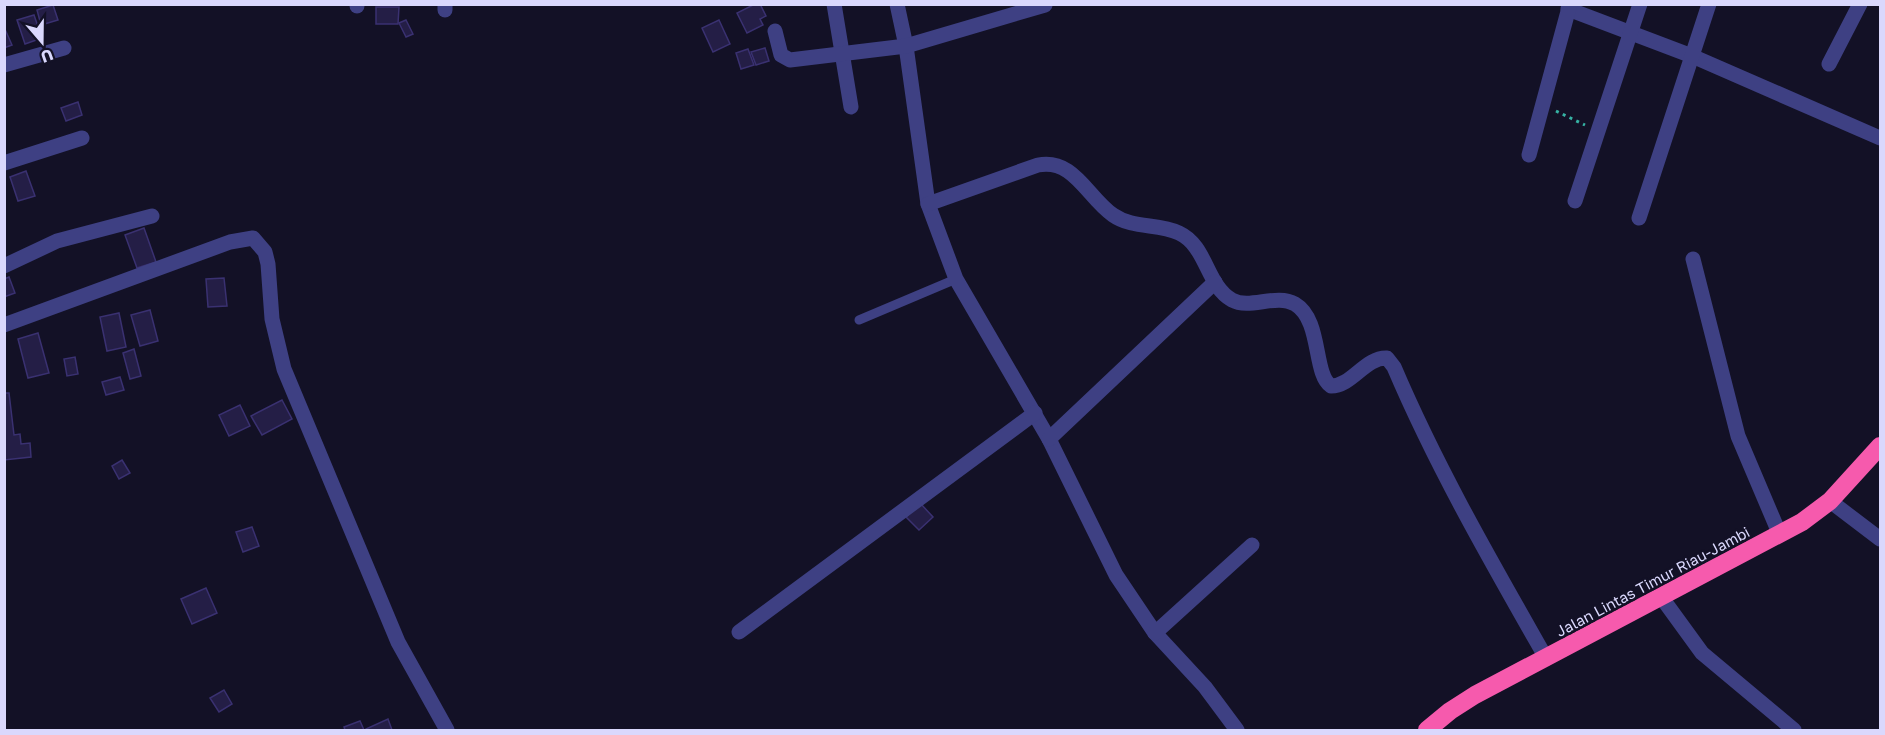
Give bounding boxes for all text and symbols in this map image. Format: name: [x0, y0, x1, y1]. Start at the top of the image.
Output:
north arrow: [12, 12, 72, 72]
text: U: [38, 45, 56, 67]
street label: Jalan Lintas Timur Riau-Jambi: [1553, 522, 1753, 640]

